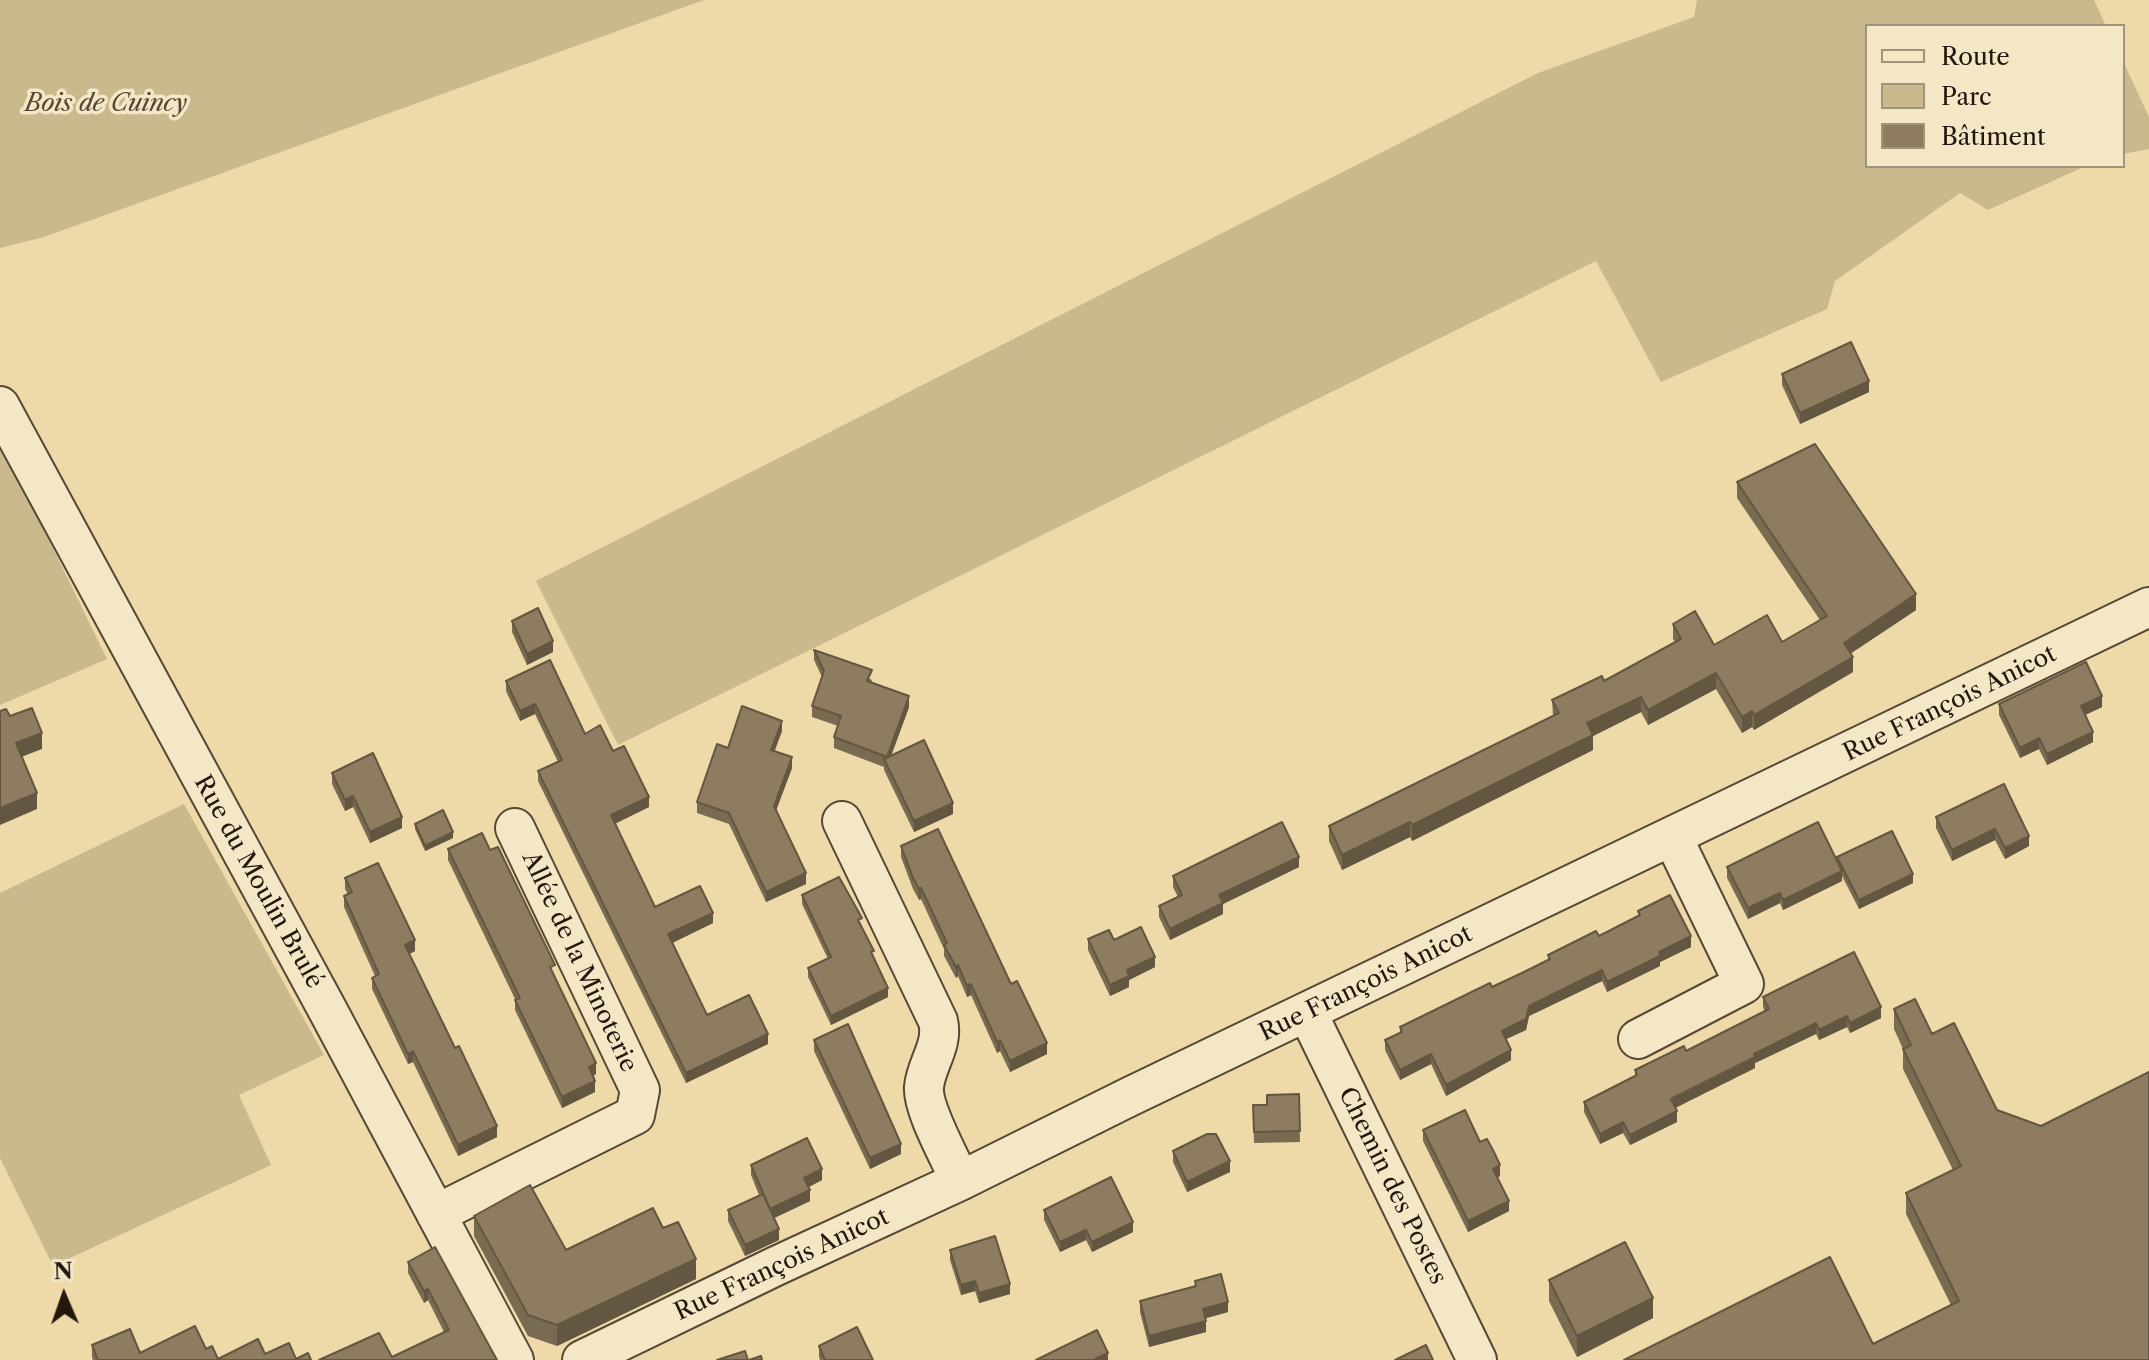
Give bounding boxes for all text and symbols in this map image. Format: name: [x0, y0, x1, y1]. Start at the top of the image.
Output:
legend: [1865, 24, 2125, 168]
text: Route: [1941, 42, 2010, 71]
text: Parc: [1941, 82, 1992, 111]
park label: Bois de Cuincy: [25, 90, 187, 118]
text: Bâtiment: [1941, 122, 2046, 151]
street label: Rue François Anicot: [1839, 640, 2061, 768]
street label: Rue du Moulin Brulé: [187, 770, 329, 994]
street label: Allée de la Minoterie: [515, 847, 643, 1077]
street label: Rue François Anicot: [1255, 920, 1477, 1048]
street label: Chemin des Postes: [1332, 1083, 1452, 1289]
street label: Rue François Anicot: [670, 1203, 894, 1327]
north arrow: [24, 1256, 104, 1336]
text: N: [53, 1258, 73, 1285]

